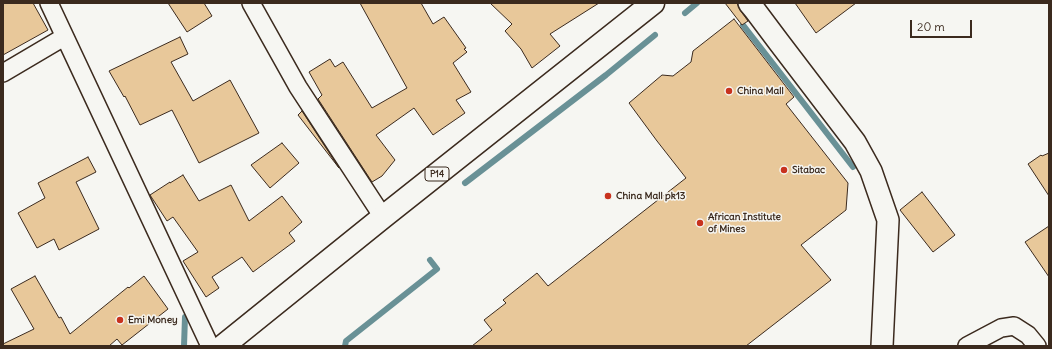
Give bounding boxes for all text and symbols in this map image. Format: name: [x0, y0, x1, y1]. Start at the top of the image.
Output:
scale bar: [912, 12, 974, 38]
text: 20 m: [917, 19, 945, 34]
place label: China Mall: [737, 85, 784, 97]
marker: China Mall: [724, 86, 734, 96]
place label: Sitabac: [792, 164, 825, 176]
marker: Sitabac: [779, 165, 789, 175]
road number: P14: [425, 167, 449, 181]
place label: China Mall pk13: [616, 190, 686, 202]
marker: China Mall pk13: [603, 191, 613, 201]
place label: African Institute of Mines: [708, 211, 781, 234]
marker: African Institute of Mines: [695, 218, 705, 228]
place label: Emi Money: [128, 314, 178, 326]
marker: Emi Money: [115, 315, 125, 325]

